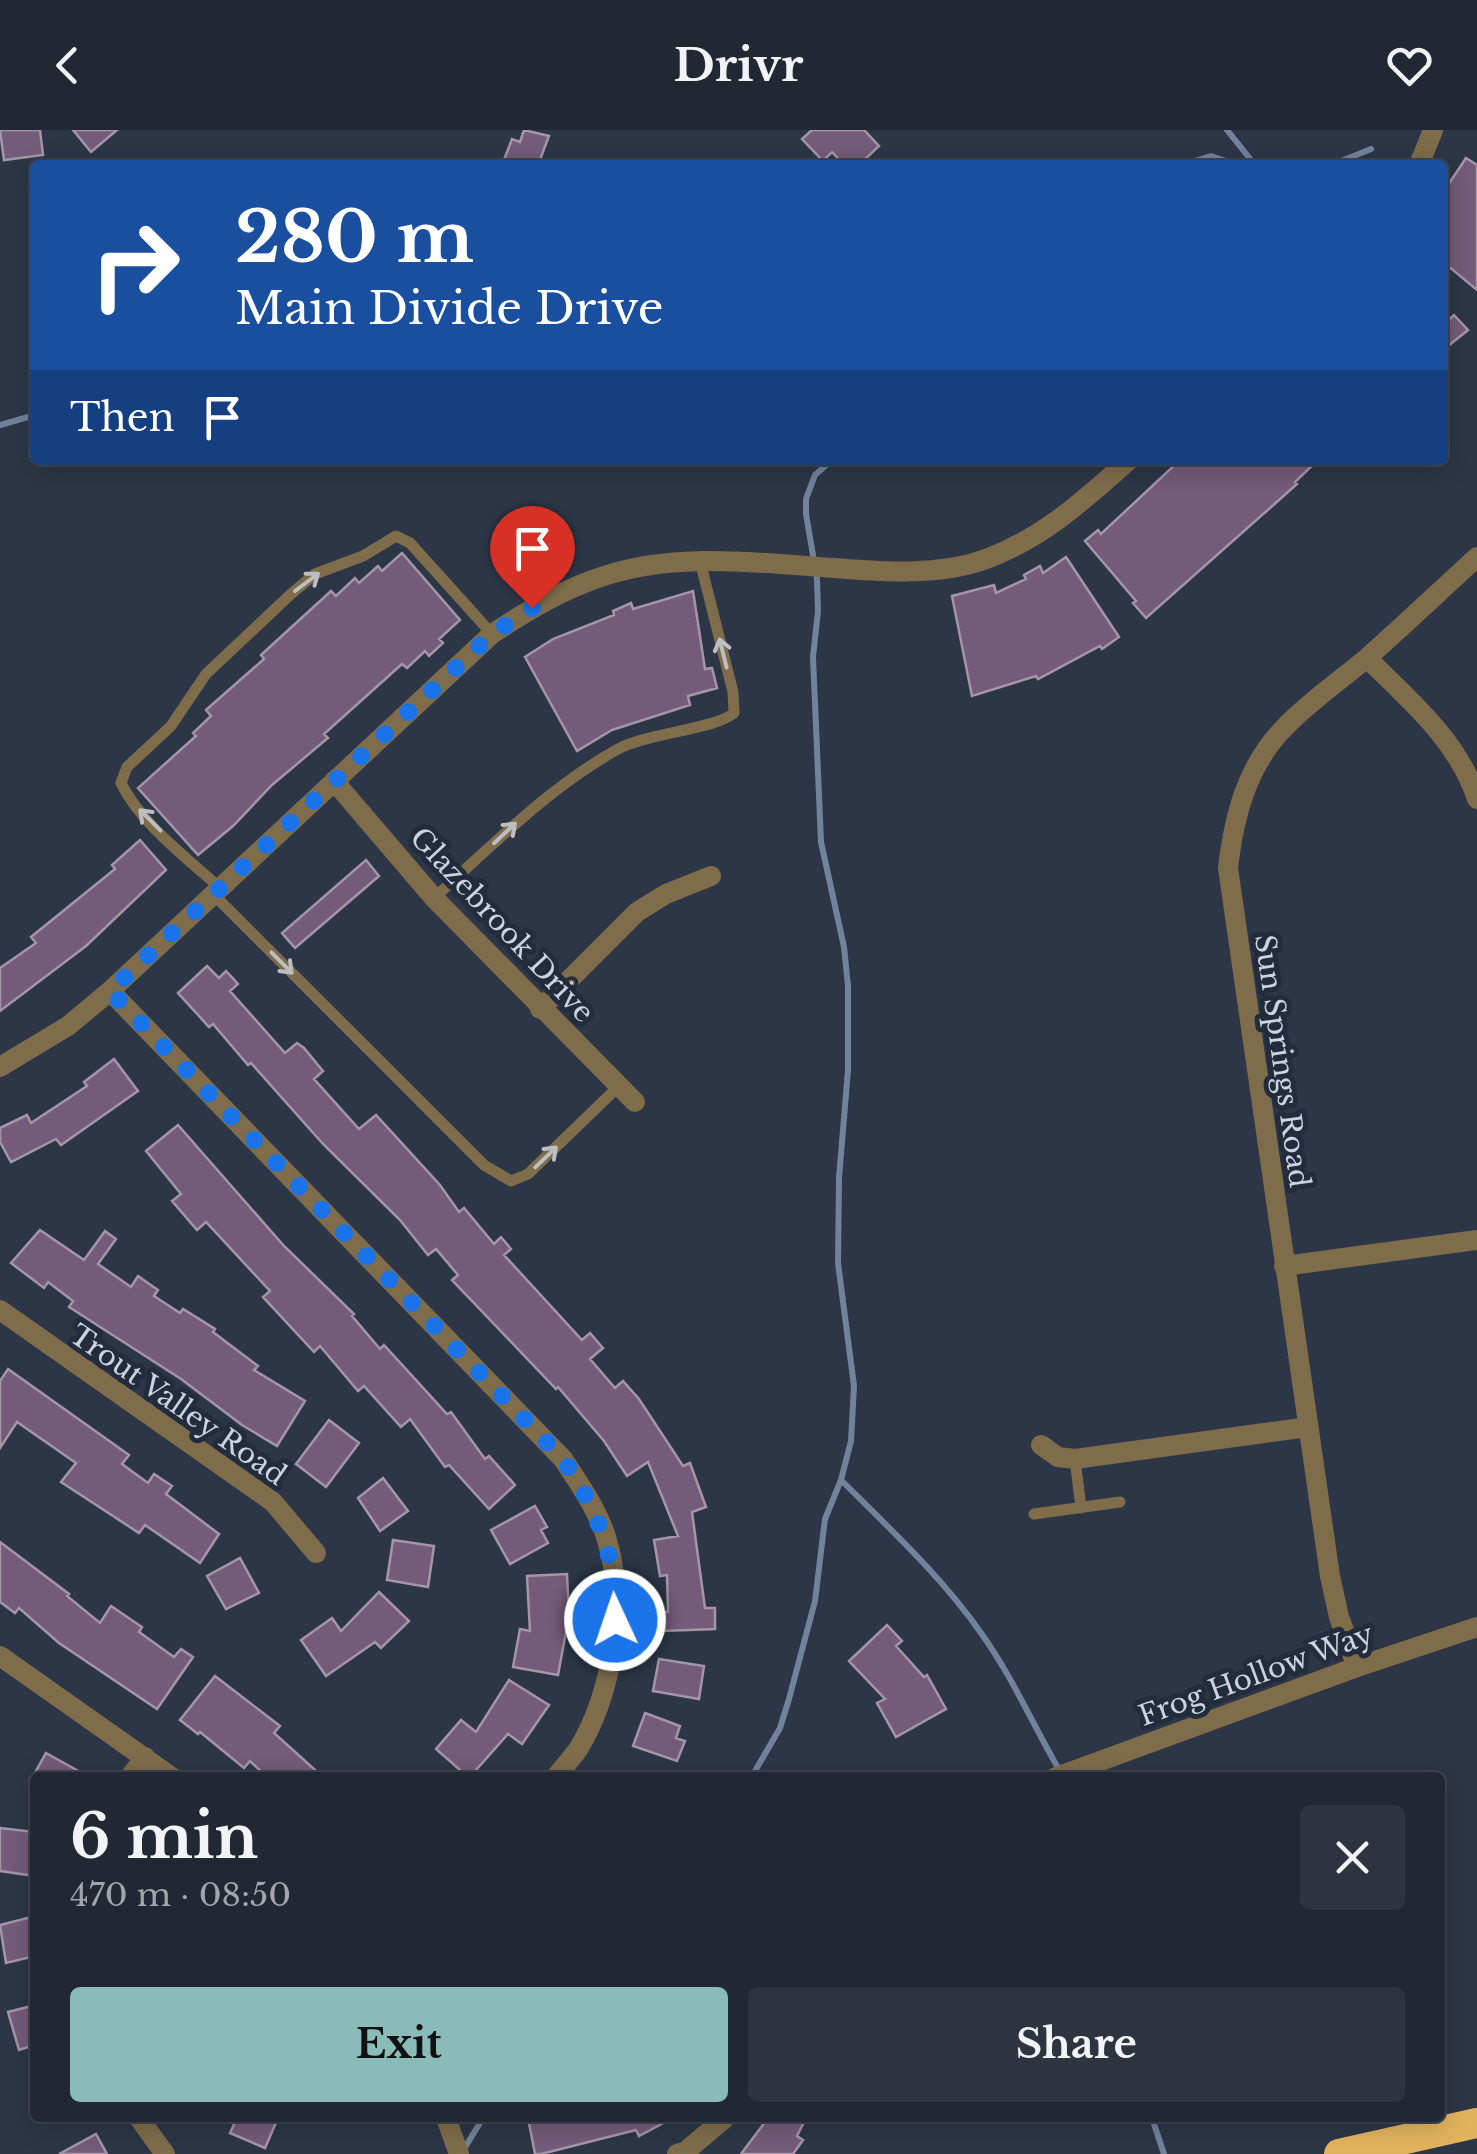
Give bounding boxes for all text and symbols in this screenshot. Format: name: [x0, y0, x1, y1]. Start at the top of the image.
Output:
text: Drivr: [673, 37, 804, 93]
icon: back: [40, 38, 95, 93]
icon: heart: [1382, 38, 1437, 93]
text: 280 m: [235, 194, 474, 281]
icon: right: [70, 200, 200, 330]
text: Main Divide Drive: [235, 280, 664, 336]
icon: arrive: [195, 390, 250, 445]
text: Then: [70, 394, 175, 441]
pin: [490, 506, 575, 609]
icon: arrive: [505, 521, 560, 576]
one-way arrow: [293, 571, 320, 592]
one-way arrow: [713, 638, 732, 669]
one-way arrow: [138, 809, 162, 833]
street label: Glazebrook Drive: [403, 820, 601, 1030]
one-way arrow: [492, 821, 518, 845]
street label: Sun Springs Road: [1247, 932, 1317, 1190]
one-way arrow: [270, 951, 294, 975]
one-way arrow: [533, 1145, 557, 1169]
street label: Trout Valley Road: [63, 1317, 293, 1493]
position arrow: [563, 1568, 667, 1672]
street label: Frog Hollow Way: [1134, 1616, 1378, 1734]
text: 6 min: [70, 1800, 258, 1874]
button: close: [1300, 1805, 1405, 1910]
text: 470 m · 08:50: [70, 1875, 291, 1915]
button: Exit: [70, 1987, 728, 2102]
button: Share: [748, 1987, 1405, 2102]

